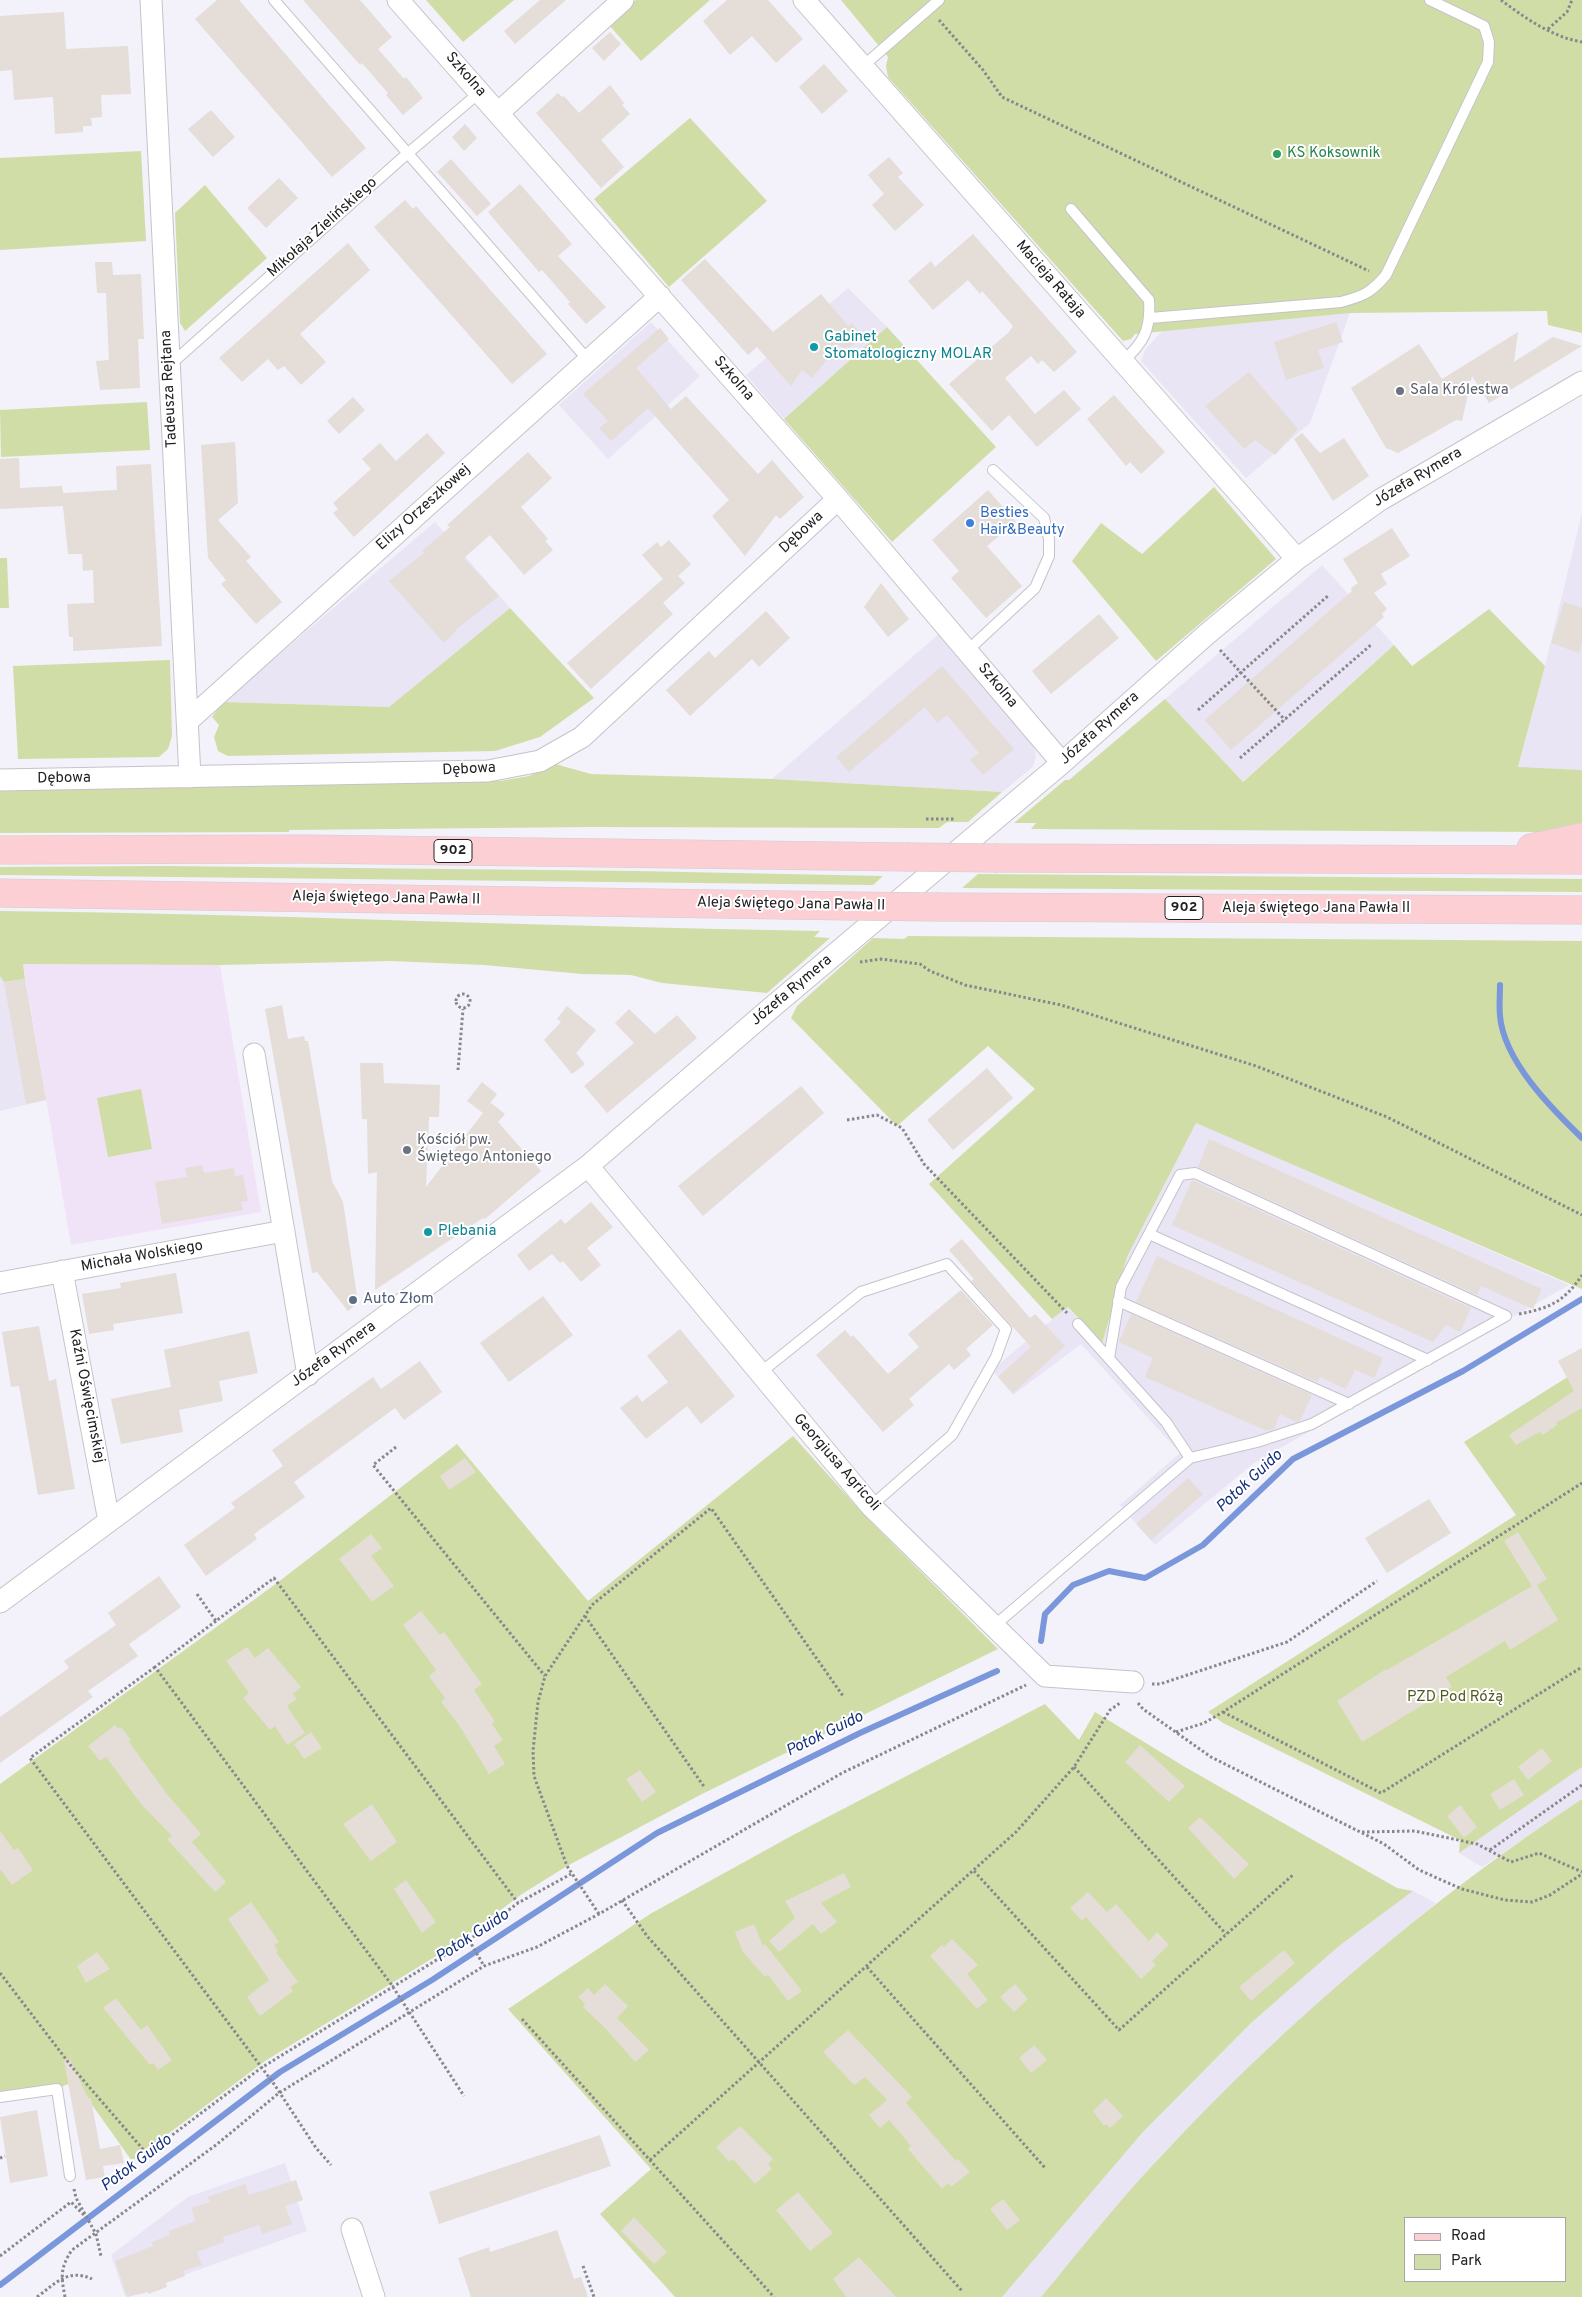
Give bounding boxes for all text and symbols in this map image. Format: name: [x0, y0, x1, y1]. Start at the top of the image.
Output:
street label: Szkolna: [441, 49, 489, 101]
place label: KS Koksownik: [1287, 145, 1381, 163]
marker: KS Koksownik: [1271, 148, 1283, 160]
street label: Mikołaja Zielińskiego: [265, 174, 381, 282]
street label: Macieja Rataja: [1011, 237, 1089, 323]
place label: Gabinet Stomatologiczny MOLAR: [824, 329, 992, 364]
street label: Tadeusza Rejtana: [158, 330, 182, 448]
marker: Gabinet Stomatologiczny MOLAR: [808, 341, 820, 353]
street label: Szkolna: [709, 353, 757, 405]
place label: Sala Królestwa: [1410, 382, 1509, 400]
marker: Sala Królestwa: [1394, 385, 1406, 397]
street label: Józefa Rymera: [1370, 444, 1466, 512]
street label: Elizy Orzeszkowej: [373, 461, 475, 555]
place label: Besties Hair&Beauty: [980, 505, 1065, 540]
street label: Dębowa: [776, 508, 828, 558]
marker: Besties Hair&Beauty: [964, 517, 976, 529]
street label: Szkolna: [973, 660, 1021, 712]
street label: Józefa Rymera: [1057, 689, 1143, 769]
street label: Dębowa: [442, 760, 496, 780]
street label: Dębowa: [37, 770, 91, 788]
road number: 902: [434, 839, 472, 862]
street label: Aleja świętego Jana Pawła II: [292, 888, 480, 910]
street label: Aleja świętego Jana Pawła II: [697, 894, 885, 916]
road number: 902: [1165, 896, 1203, 920]
street label: Aleja świętego Jana Pawła II: [1222, 900, 1410, 918]
street label: Józefa Rymera: [748, 952, 836, 1030]
place label: Kościół pw. Świętego Antoniego: [417, 1132, 552, 1167]
marker: Kościół pw. Świętego Antoniego: [401, 1144, 413, 1156]
place label: Plebania: [438, 1223, 496, 1241]
marker: Plebania: [422, 1226, 434, 1238]
street label: Michała Wolskiego: [80, 1237, 204, 1277]
place label: Auto Złom: [363, 1291, 434, 1309]
marker: Auto Złom: [347, 1294, 359, 1306]
street label: Józefa Rymera: [288, 1318, 380, 1392]
street label: Kaźni Oświęcimskiej: [64, 1327, 108, 1465]
street label: Georgiusa Agricoli: [789, 1411, 883, 1515]
water label: Potok Guido: [1213, 1447, 1287, 1517]
park label: PZD Pod Różą: [1407, 1689, 1503, 1707]
water label: Potok Guido: [783, 1708, 867, 1762]
water label: Potok Guido: [433, 1906, 513, 1968]
water label: Potok Guido: [98, 2131, 176, 2197]
legend: [1404, 2217, 1567, 2282]
text: Road: [1451, 2227, 1486, 2246]
text: Park: [1451, 2252, 1482, 2271]

